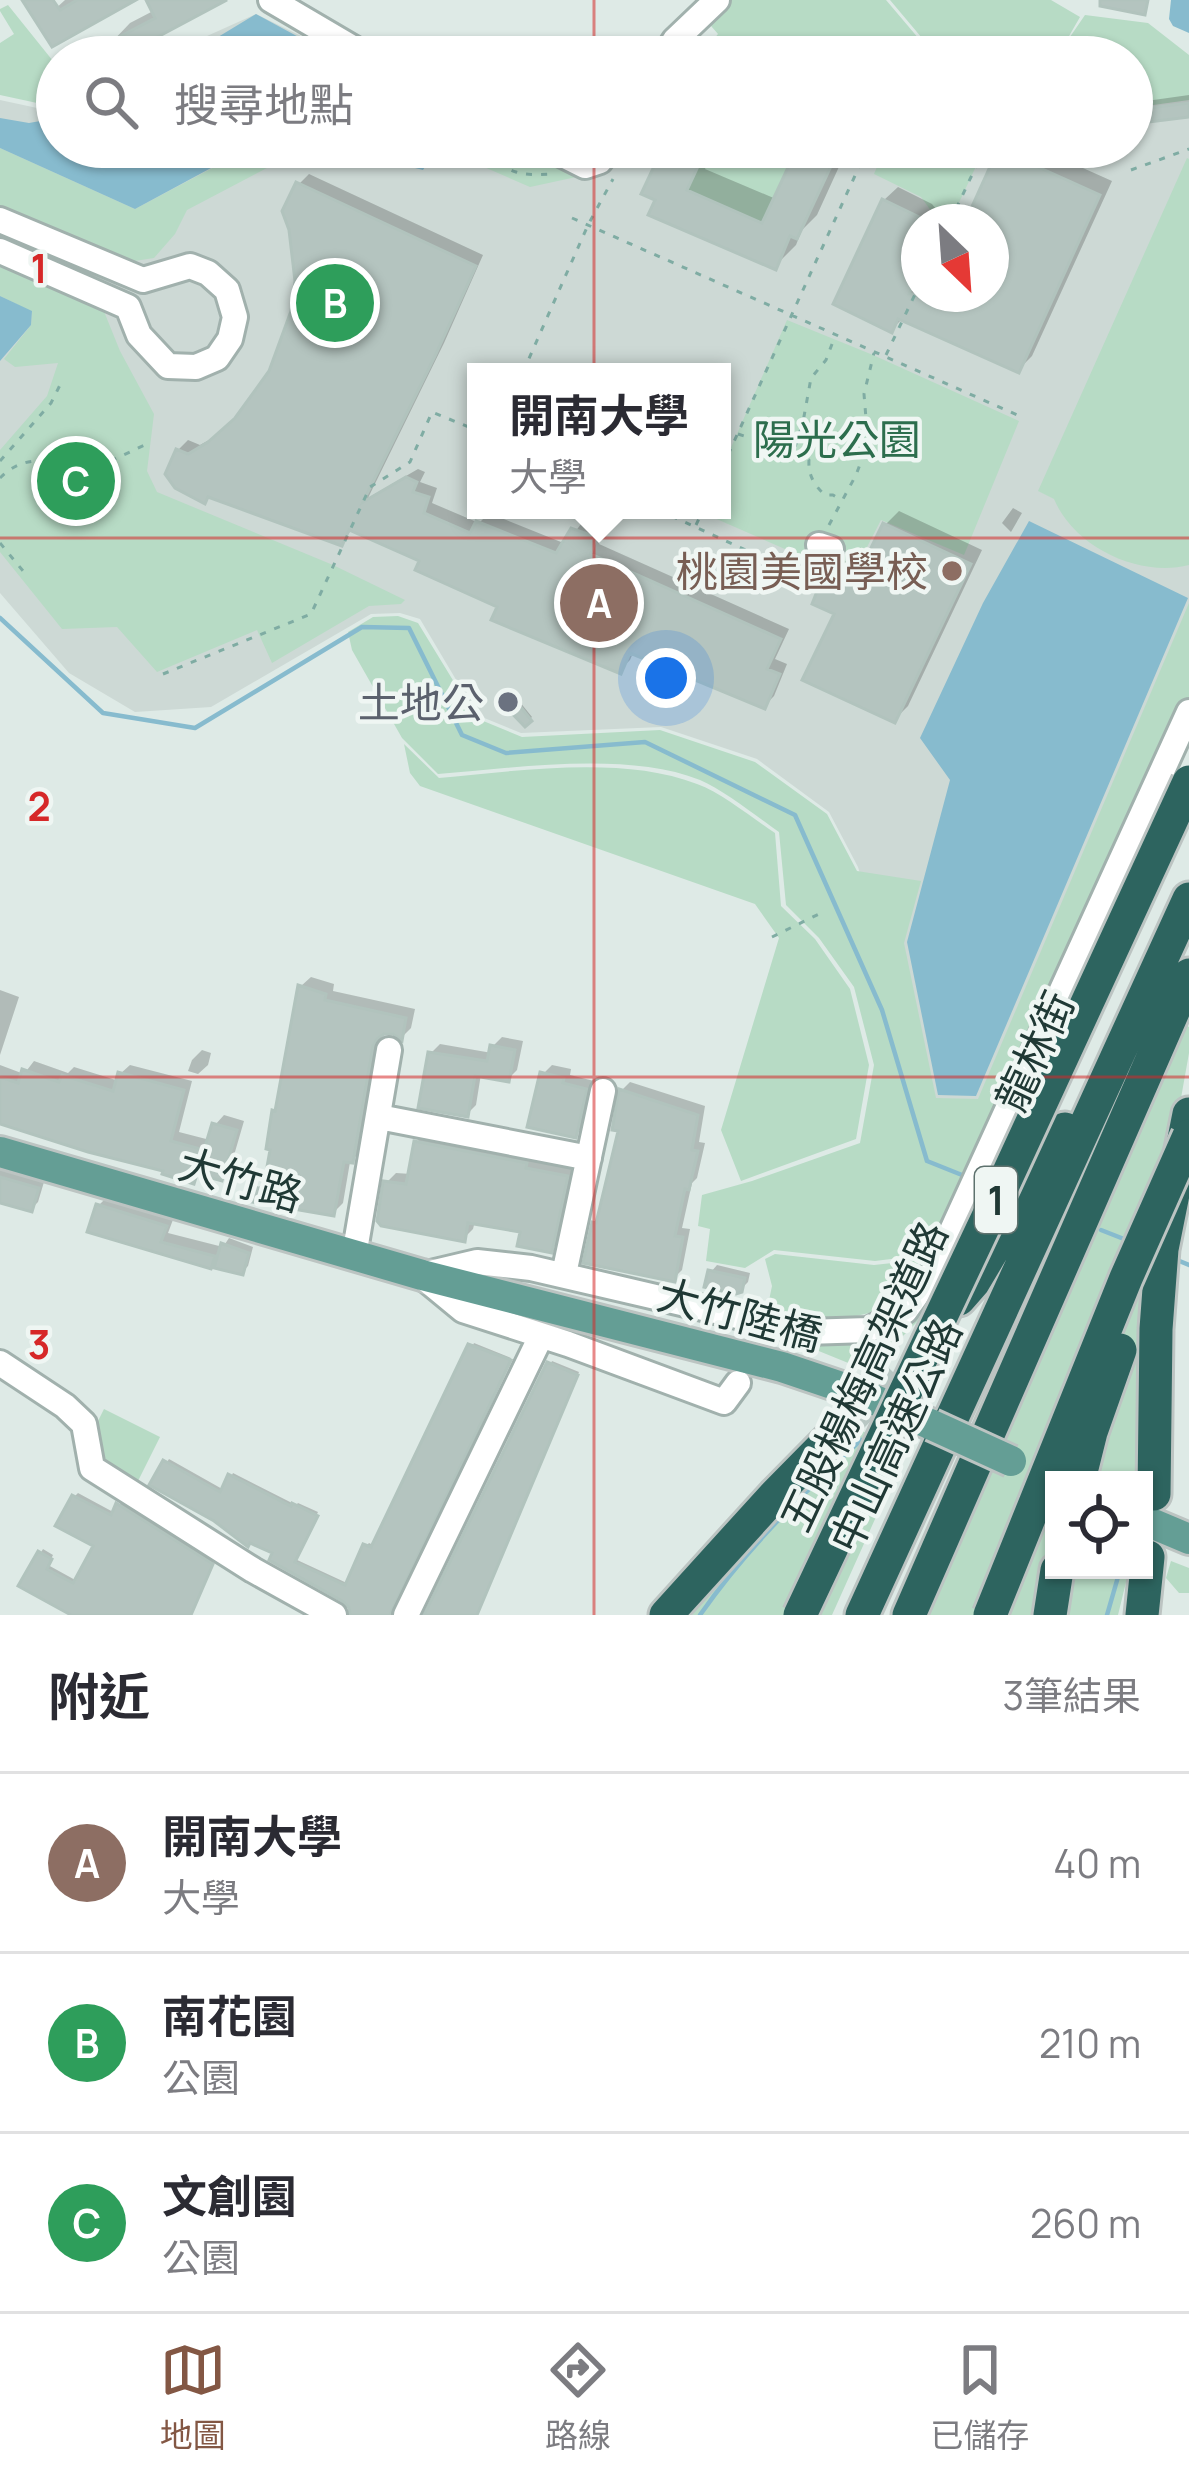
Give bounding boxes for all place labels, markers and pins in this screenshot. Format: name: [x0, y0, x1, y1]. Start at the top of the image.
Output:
pin: B: [296, 258, 374, 348]
pin: C: [37, 436, 115, 526]
place label: 桃園美國學校: [676, 542, 928, 600]
pin: A: [560, 558, 638, 648]
marker: 桃園美國學校: [939, 558, 965, 584]
place label: 土地公: [358, 673, 484, 731]
marker: 土地公: [495, 689, 521, 715]

